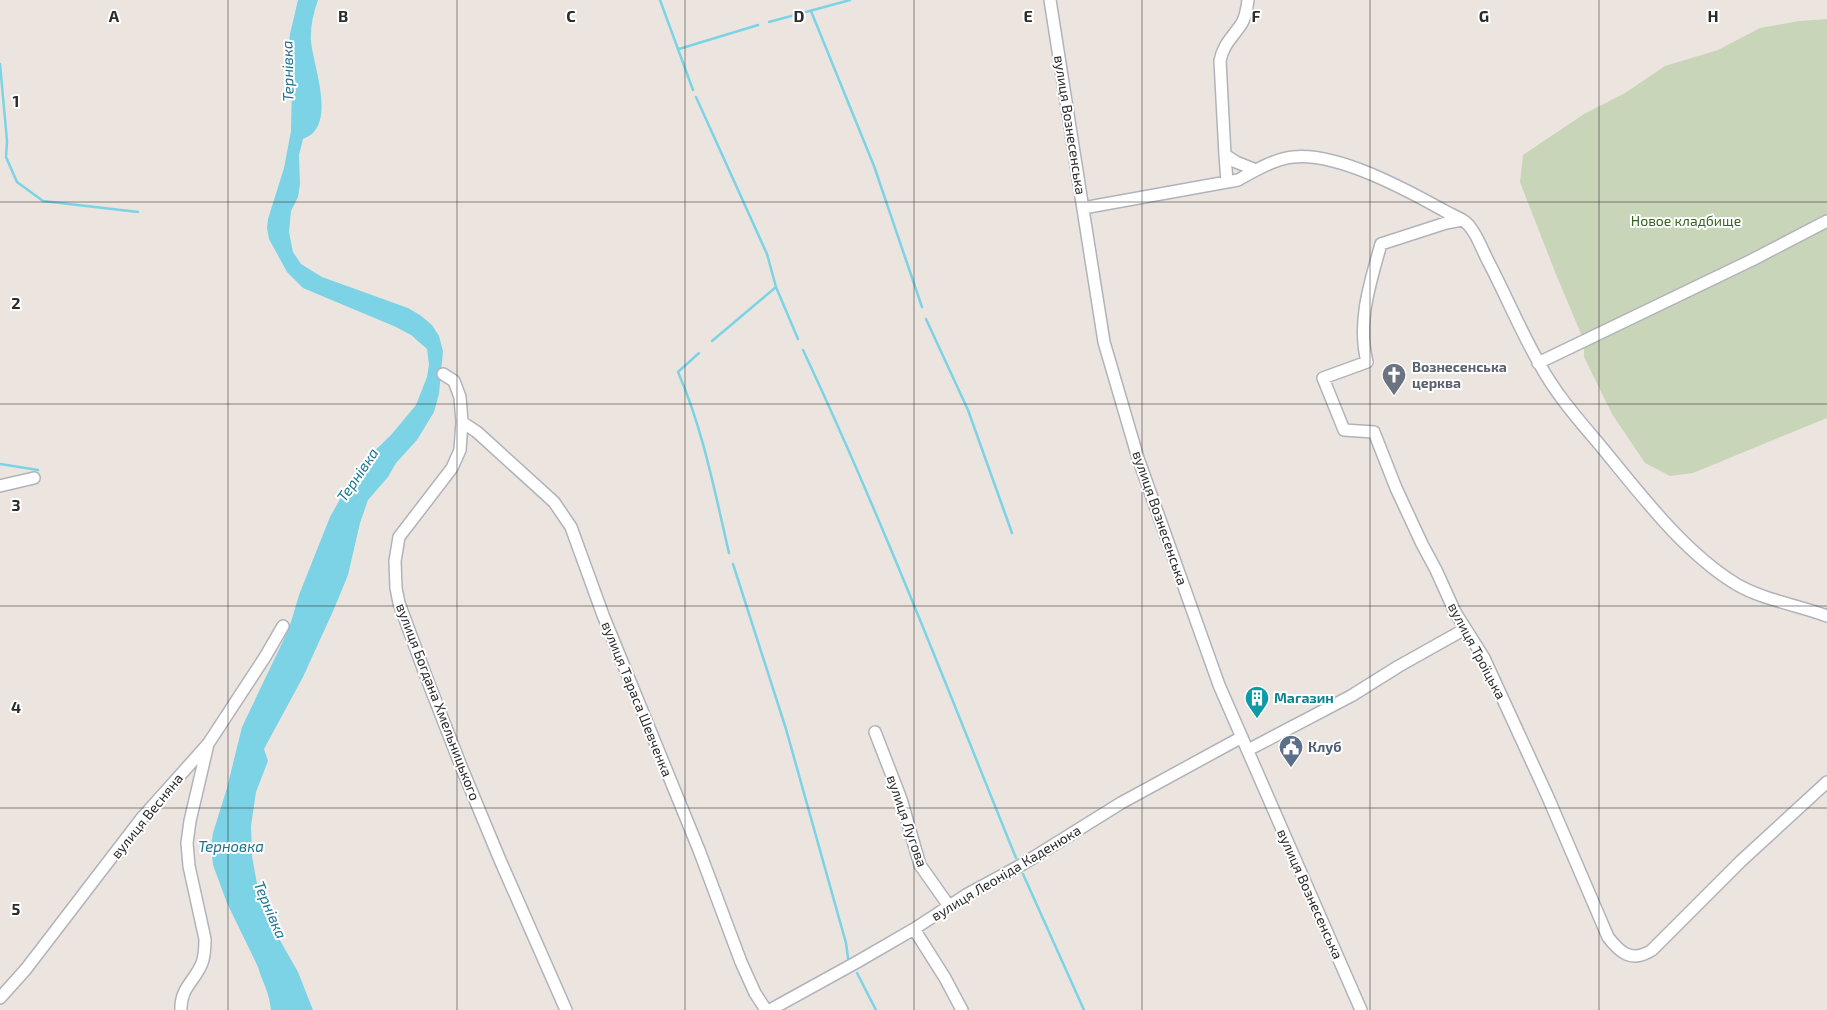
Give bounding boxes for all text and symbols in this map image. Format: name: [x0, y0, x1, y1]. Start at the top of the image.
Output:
text: A: [109, 6, 120, 25]
text: B: [338, 6, 348, 25]
text: C: [566, 6, 576, 25]
text: D: [794, 6, 805, 25]
text: E: [1023, 6, 1033, 25]
text: F: [1252, 6, 1261, 25]
text: G: [1479, 6, 1489, 25]
text: H: [1707, 6, 1719, 25]
water label: Тернівка: [277, 40, 297, 102]
street label: вулиця Вознесенська: [1051, 54, 1090, 196]
text: 1: [13, 91, 19, 110]
park label: Новое кладбище: [1631, 212, 1741, 229]
text: 2: [11, 293, 21, 312]
place label: Вознесенська церква: [1412, 358, 1507, 391]
church icon: Вознесенська церква: [1381, 362, 1407, 396]
water label: Тернівка: [333, 444, 382, 505]
street label: вулиця Вознесенська: [1130, 448, 1191, 587]
text: 3: [11, 495, 21, 514]
street label: вулиця Троїцька: [1445, 599, 1510, 702]
street label: вулиця Богдана Хмельницького: [393, 601, 484, 803]
street label: вулиця Тараса Шевченка: [598, 619, 676, 779]
building icon: Магазин: [1244, 685, 1270, 719]
place label: Магазин: [1274, 689, 1334, 706]
text: 4: [11, 697, 21, 716]
public building icon: Клуб: [1278, 734, 1304, 768]
place label: Клуб: [1308, 738, 1342, 755]
street label: вулиця Весняна: [107, 770, 186, 862]
street label: вулиця Лугова: [884, 773, 931, 869]
street label: вулиця Леоніда Каденюка: [928, 821, 1084, 924]
street label: вулиця Вознесенська: [1274, 826, 1347, 962]
water label: Терновка: [198, 837, 264, 855]
water label: Тернівка: [251, 878, 291, 941]
text: 5: [12, 899, 21, 918]

